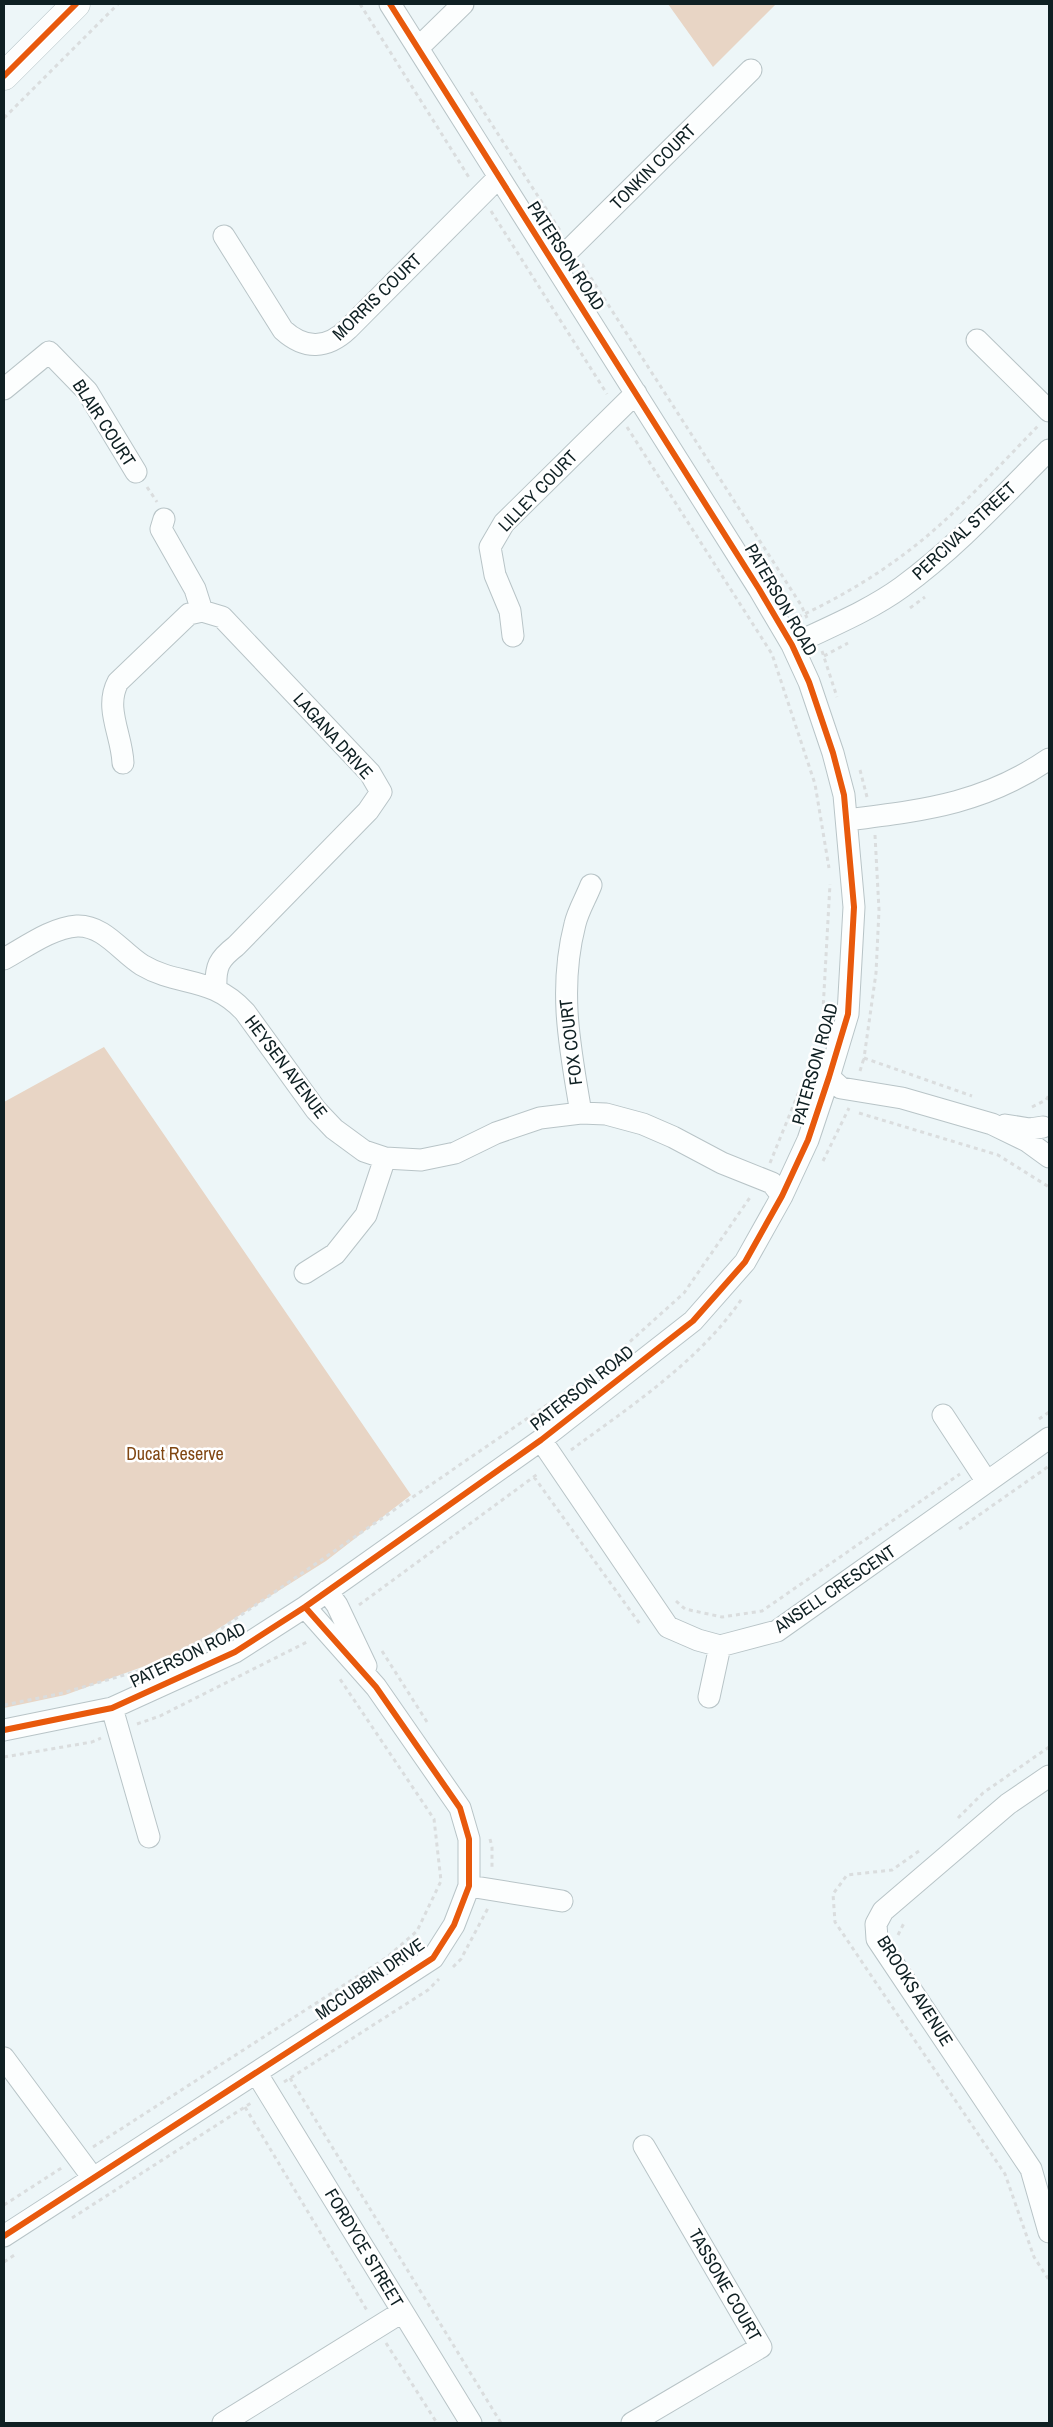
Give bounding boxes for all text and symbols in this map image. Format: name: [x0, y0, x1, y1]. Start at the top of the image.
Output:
street label: TONKIN COURT: [604, 118, 701, 215]
street label: PATERSON ROAD: [522, 196, 611, 315]
street label: MORRIS COURT: [326, 248, 427, 346]
street label: BLAIR COURT: [67, 374, 142, 471]
street label: LILLEY COURT: [492, 444, 583, 537]
street label: PERCIVAL STREET: [906, 476, 1021, 585]
street label: PATERSON ROAD: [739, 539, 824, 660]
street label: LAGANA DRIVE: [288, 687, 379, 784]
street label: FOX COURT: [553, 998, 588, 1087]
street label: PATERSON ROAD: [785, 1000, 844, 1128]
street label: HEYSEN AVENUE: [239, 1010, 334, 1124]
street label: PATERSON ROAD: [524, 1339, 639, 1436]
park label: Ducat Reserve: [126, 1441, 224, 1466]
street label: ANSELL CRESCENT: [768, 1539, 900, 1639]
street label: PATERSON ROAD: [126, 1616, 250, 1693]
street label: BROOKS AVENUE: [871, 1931, 959, 2051]
street label: MCCUBBIN DRIVE: [310, 1932, 429, 2026]
street label: FORDYCE STREET: [319, 2184, 410, 2312]
street label: TASSONE COURT: [683, 2224, 768, 2345]

